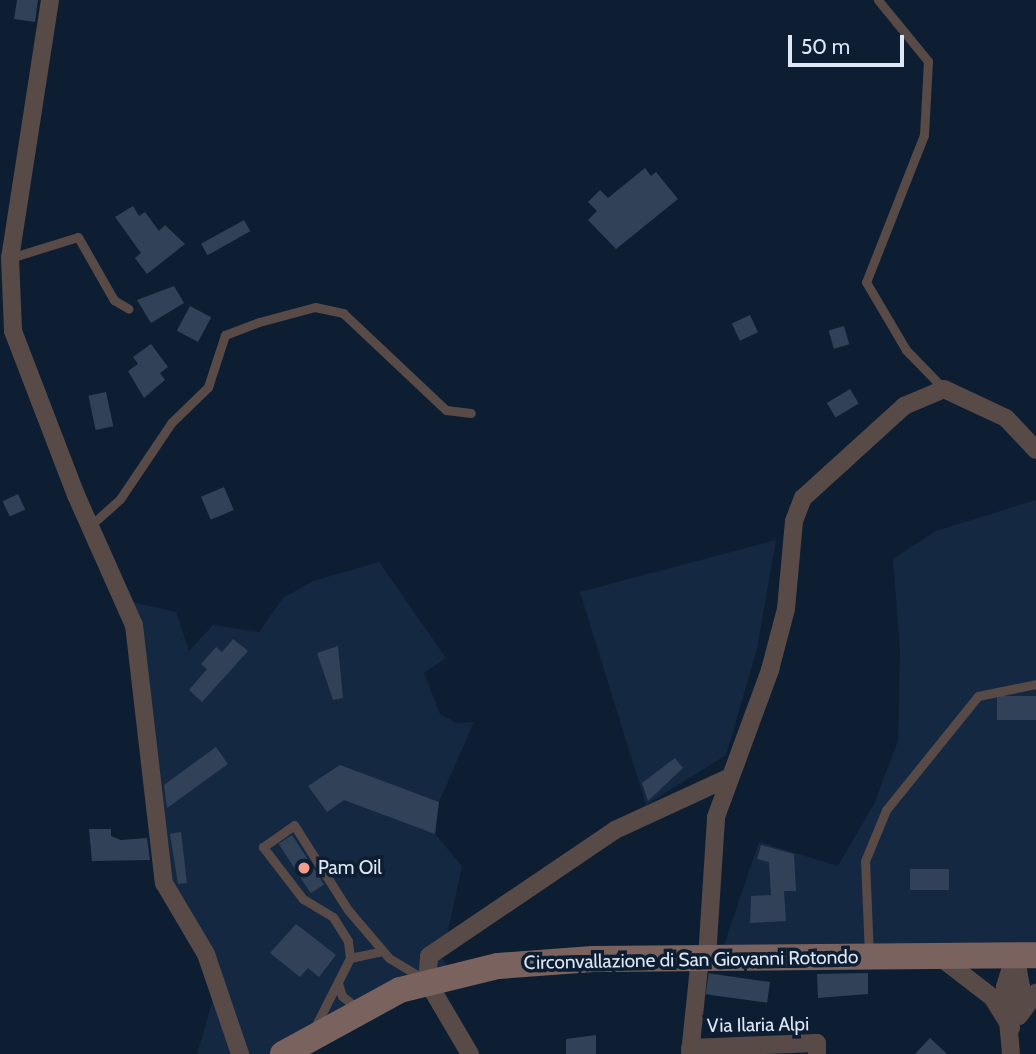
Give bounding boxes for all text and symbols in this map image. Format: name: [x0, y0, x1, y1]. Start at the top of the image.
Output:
scale bar: [791, 21, 906, 65]
text: 50 m: [801, 34, 850, 59]
place label: Pam Oil: [318, 857, 382, 879]
marker: Pam Oil: [296, 860, 312, 876]
street label: Circonvallazione di San Giovanni Rotondo: [524, 946, 858, 974]
street label: Via Ilaria Alpi: [707, 1013, 809, 1037]

